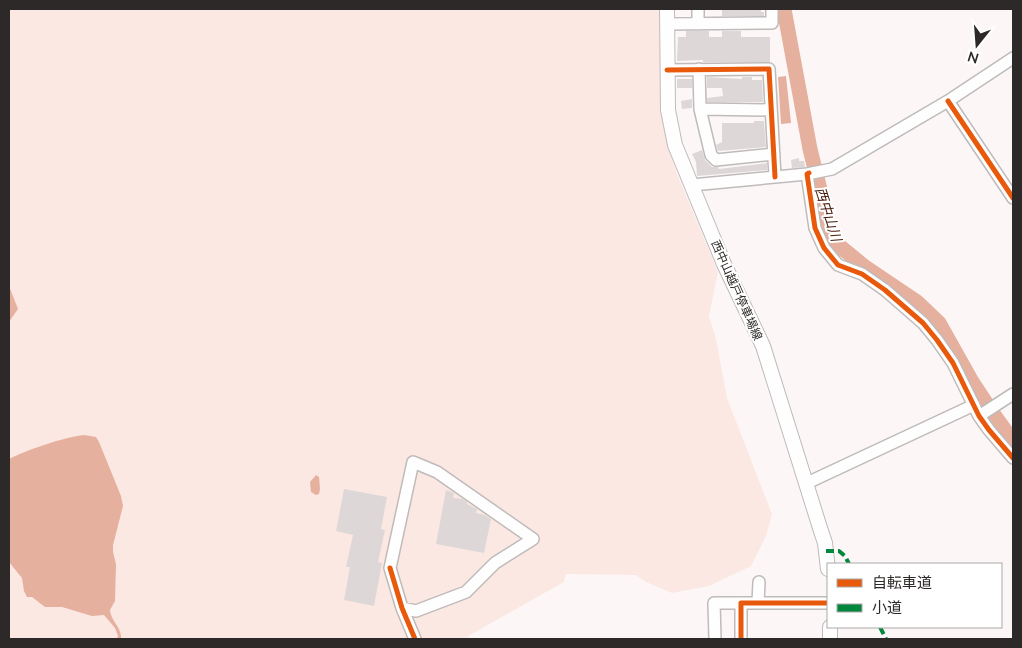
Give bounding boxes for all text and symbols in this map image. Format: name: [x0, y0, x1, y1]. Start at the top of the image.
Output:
north arrow: [952, 20, 1002, 70]
text: N: [965, 48, 981, 68]
water label: 西中山川: [812, 185, 846, 245]
street label: 西中山越戸停車場線: [708, 238, 766, 342]
legend: [827, 563, 1002, 628]
text: 自転車道: [872, 573, 932, 591]
text: 小道: [872, 598, 902, 616]

